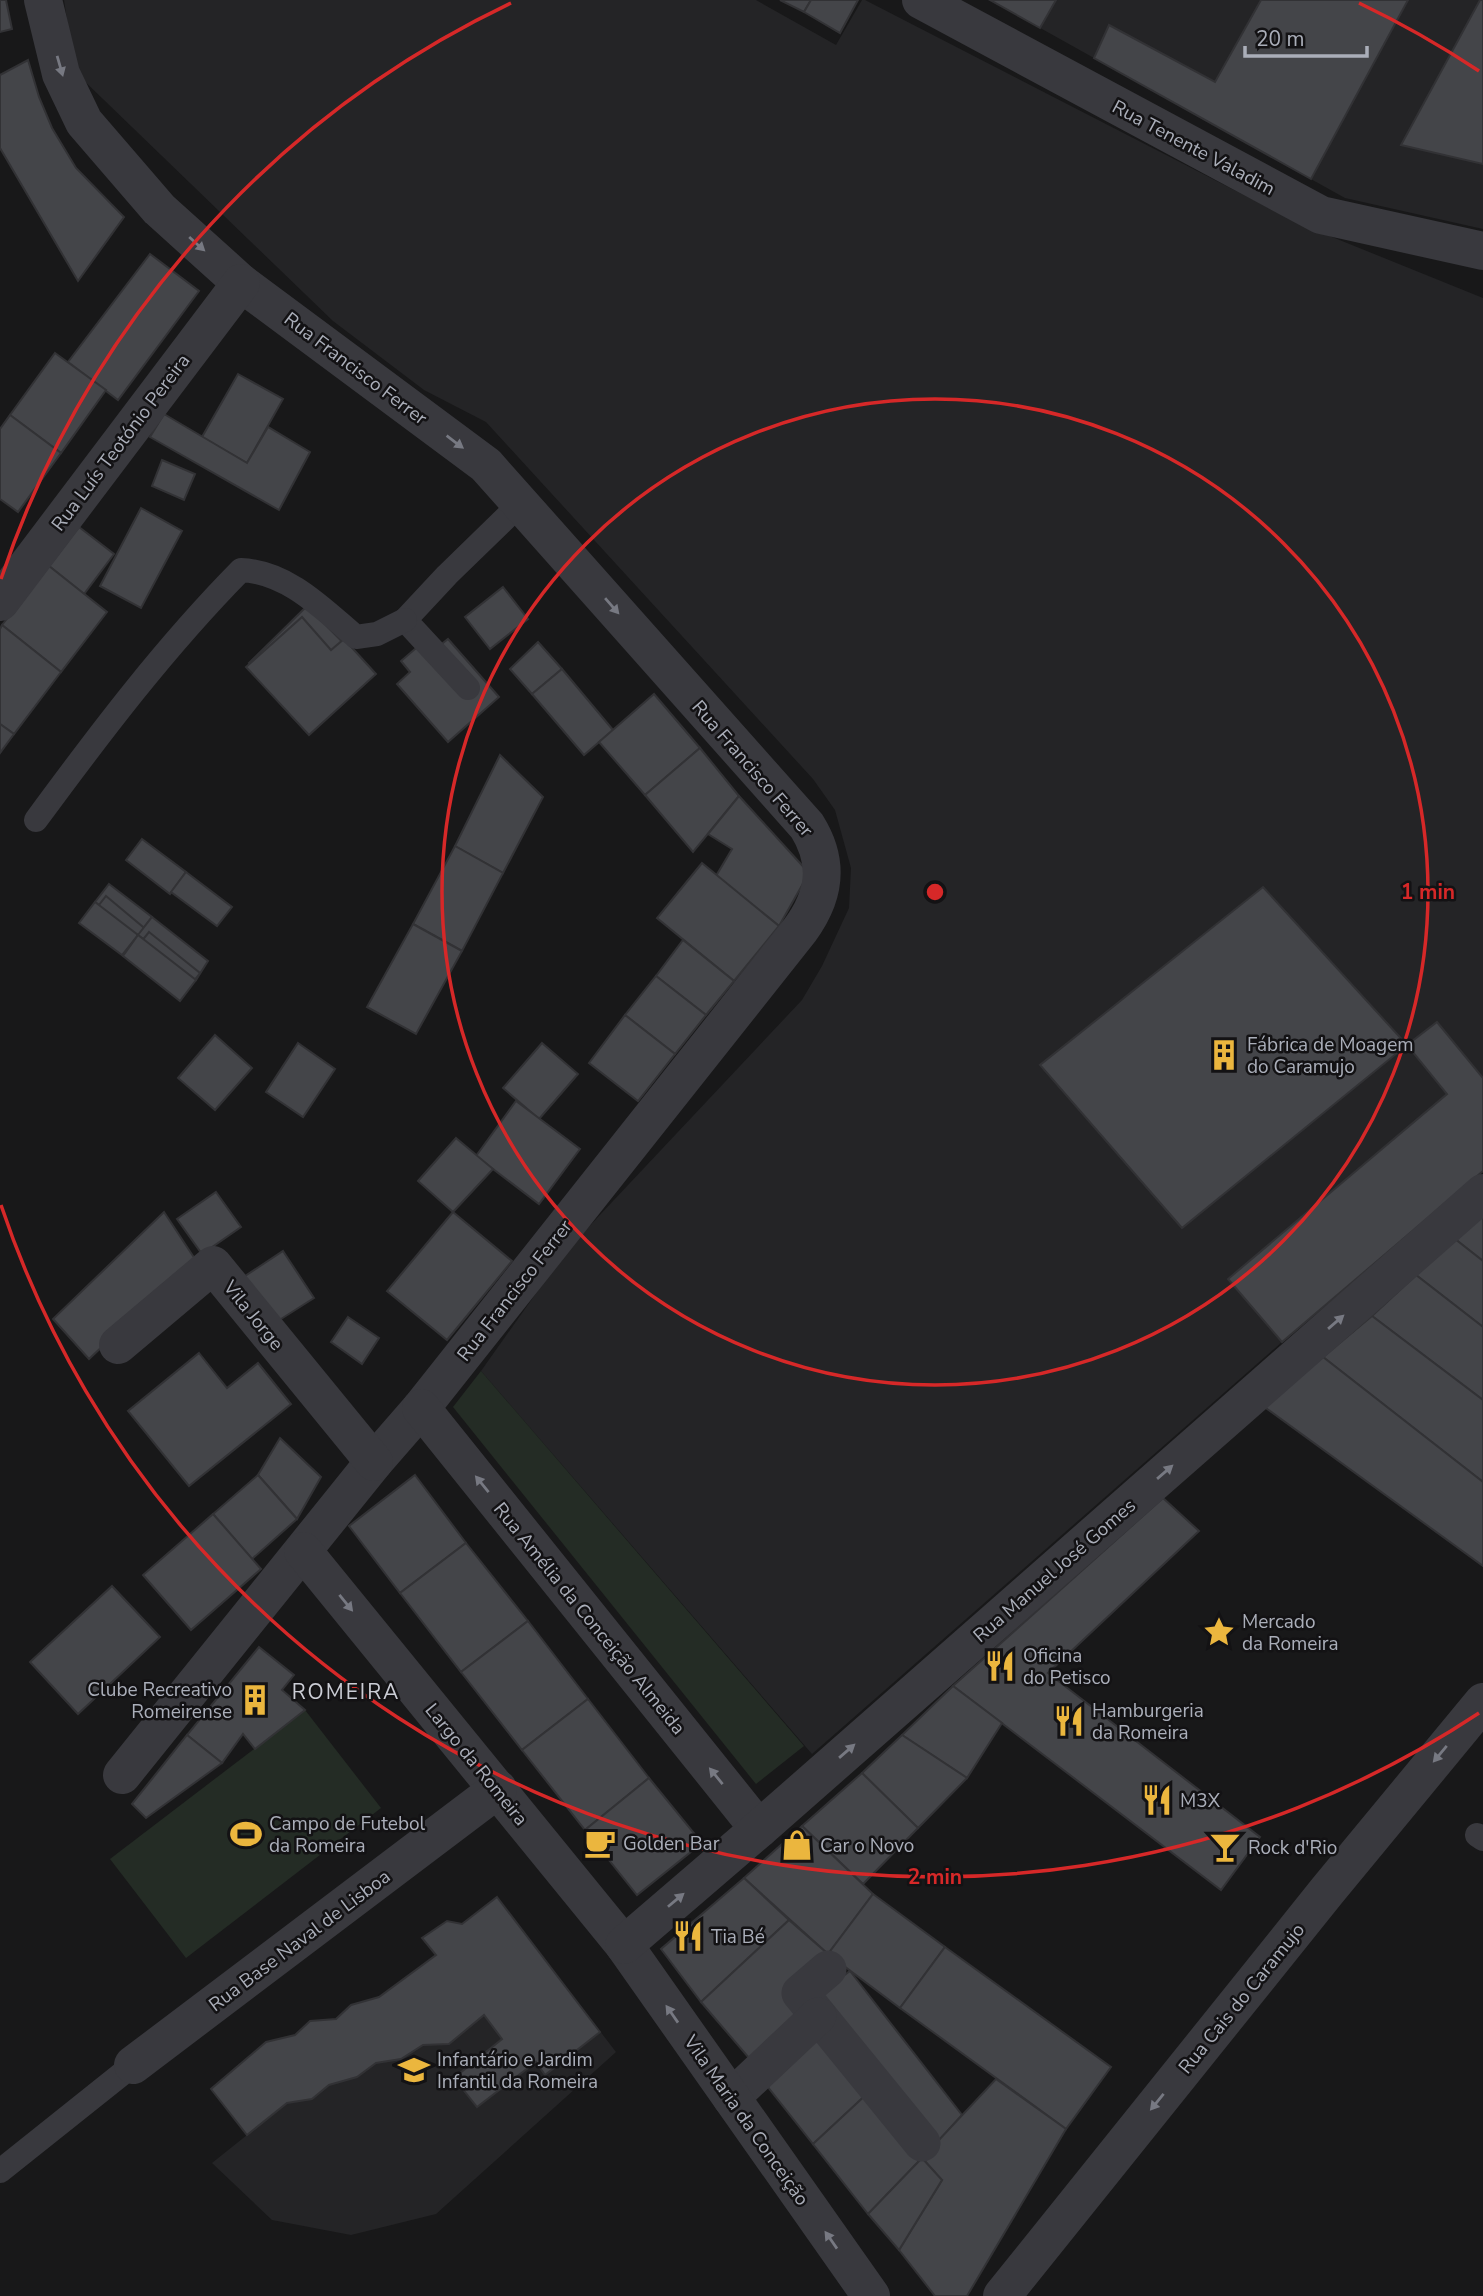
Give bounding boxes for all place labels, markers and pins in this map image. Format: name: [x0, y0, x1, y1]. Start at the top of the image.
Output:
centre of rings: [923, 880, 947, 904]
place label: Fábrica de Moagem do Caramujo: [1247, 1032, 1414, 1080]
building icon: Fábrica de Moagem do Caramujo: [1207, 1038, 1241, 1072]
place label: Mercado da Romeira: [1242, 1609, 1339, 1657]
place icon: Mercado da Romeira: [1202, 1615, 1236, 1649]
place label: Oficina do Petisco: [1023, 1643, 1111, 1691]
restaurant icon: Oficina do Petisco: [983, 1649, 1017, 1683]
place label: Clube Recreativo Romeirense: [87, 1677, 232, 1725]
building icon: Clube Recreativo Romeirense: [238, 1683, 272, 1717]
place label: Hamburgeria da Romeira: [1092, 1698, 1204, 1746]
restaurant icon: Hamburgeria da Romeira: [1052, 1704, 1086, 1738]
restaurant icon: M3X: [1140, 1783, 1174, 1817]
place label: M3X: [1180, 1788, 1221, 1814]
place label: Campo de Futebol da Romeira: [269, 1811, 426, 1859]
sports icon: Campo de Futebol da Romeira: [229, 1817, 263, 1851]
cafe icon: Golden Bar: [583, 1826, 617, 1860]
shop icon: Car o Novo: [780, 1828, 814, 1862]
bar icon: Rock d'Rio: [1208, 1830, 1242, 1864]
place label: Golden Bar: [623, 1831, 720, 1857]
place label: Car o Novo: [820, 1833, 914, 1859]
place label: Rock d'Rio: [1248, 1835, 1337, 1861]
restaurant icon: Tia Bé: [671, 1919, 705, 1953]
place label: Tia Bé: [711, 1924, 765, 1950]
place label: Infantário e Jardim Infantil da Romeira: [437, 2047, 598, 2095]
school or university icon: Infantário e Jardim Infantil da Romeira: [397, 2053, 431, 2087]

